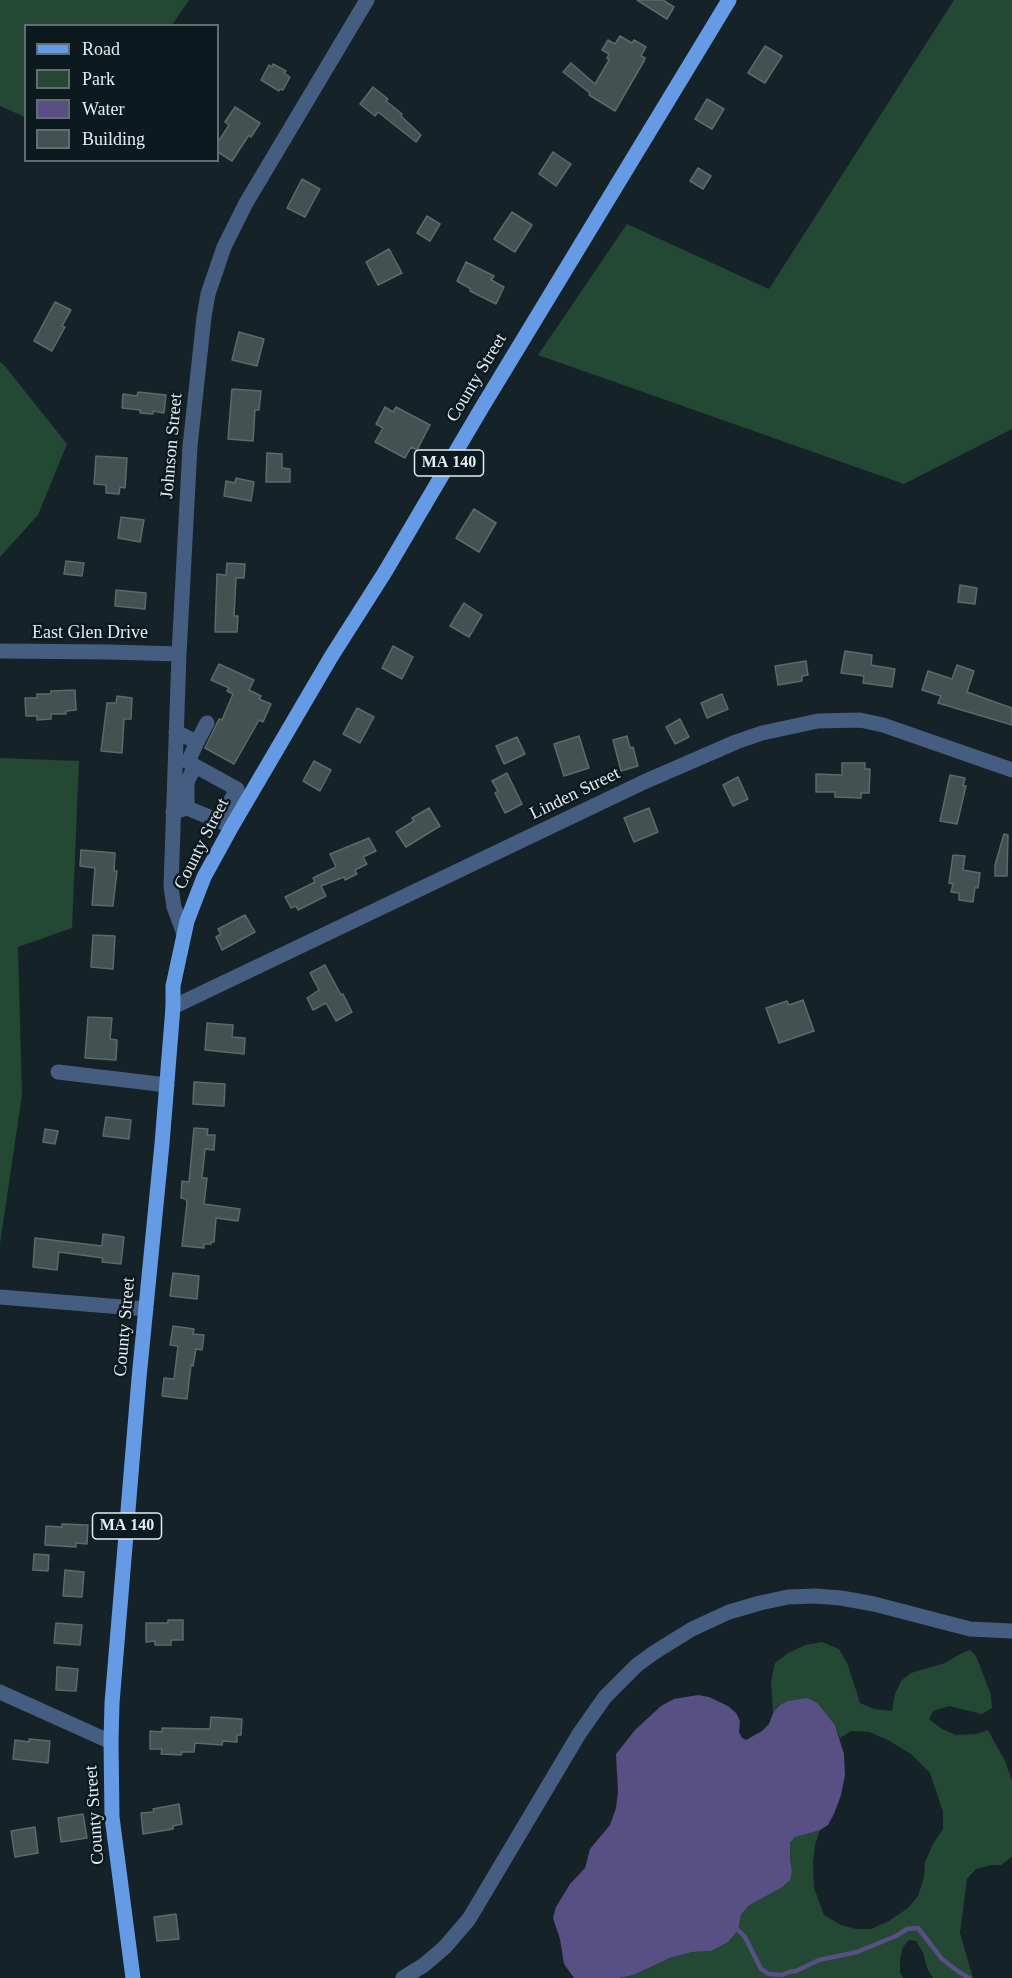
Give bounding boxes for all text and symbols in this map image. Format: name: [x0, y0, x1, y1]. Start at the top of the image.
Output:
legend: [24, 24, 219, 162]
text: Road: [82, 39, 120, 59]
text: Park: [82, 69, 115, 89]
text: Water: [82, 99, 125, 119]
text: Building: [82, 129, 145, 149]
street label: County Street: [442, 330, 512, 426]
street label: Johnson Street: [157, 393, 187, 499]
road number: MA 140: [414, 450, 484, 476]
street label: East Glen Drive: [32, 622, 148, 644]
street label: Linden Street: [526, 763, 624, 825]
street label: County Street: [170, 795, 234, 893]
street label: County Street: [110, 1277, 140, 1377]
road number: MA 140: [92, 1513, 162, 1539]
street label: County Street: [81, 1765, 109, 1865]

